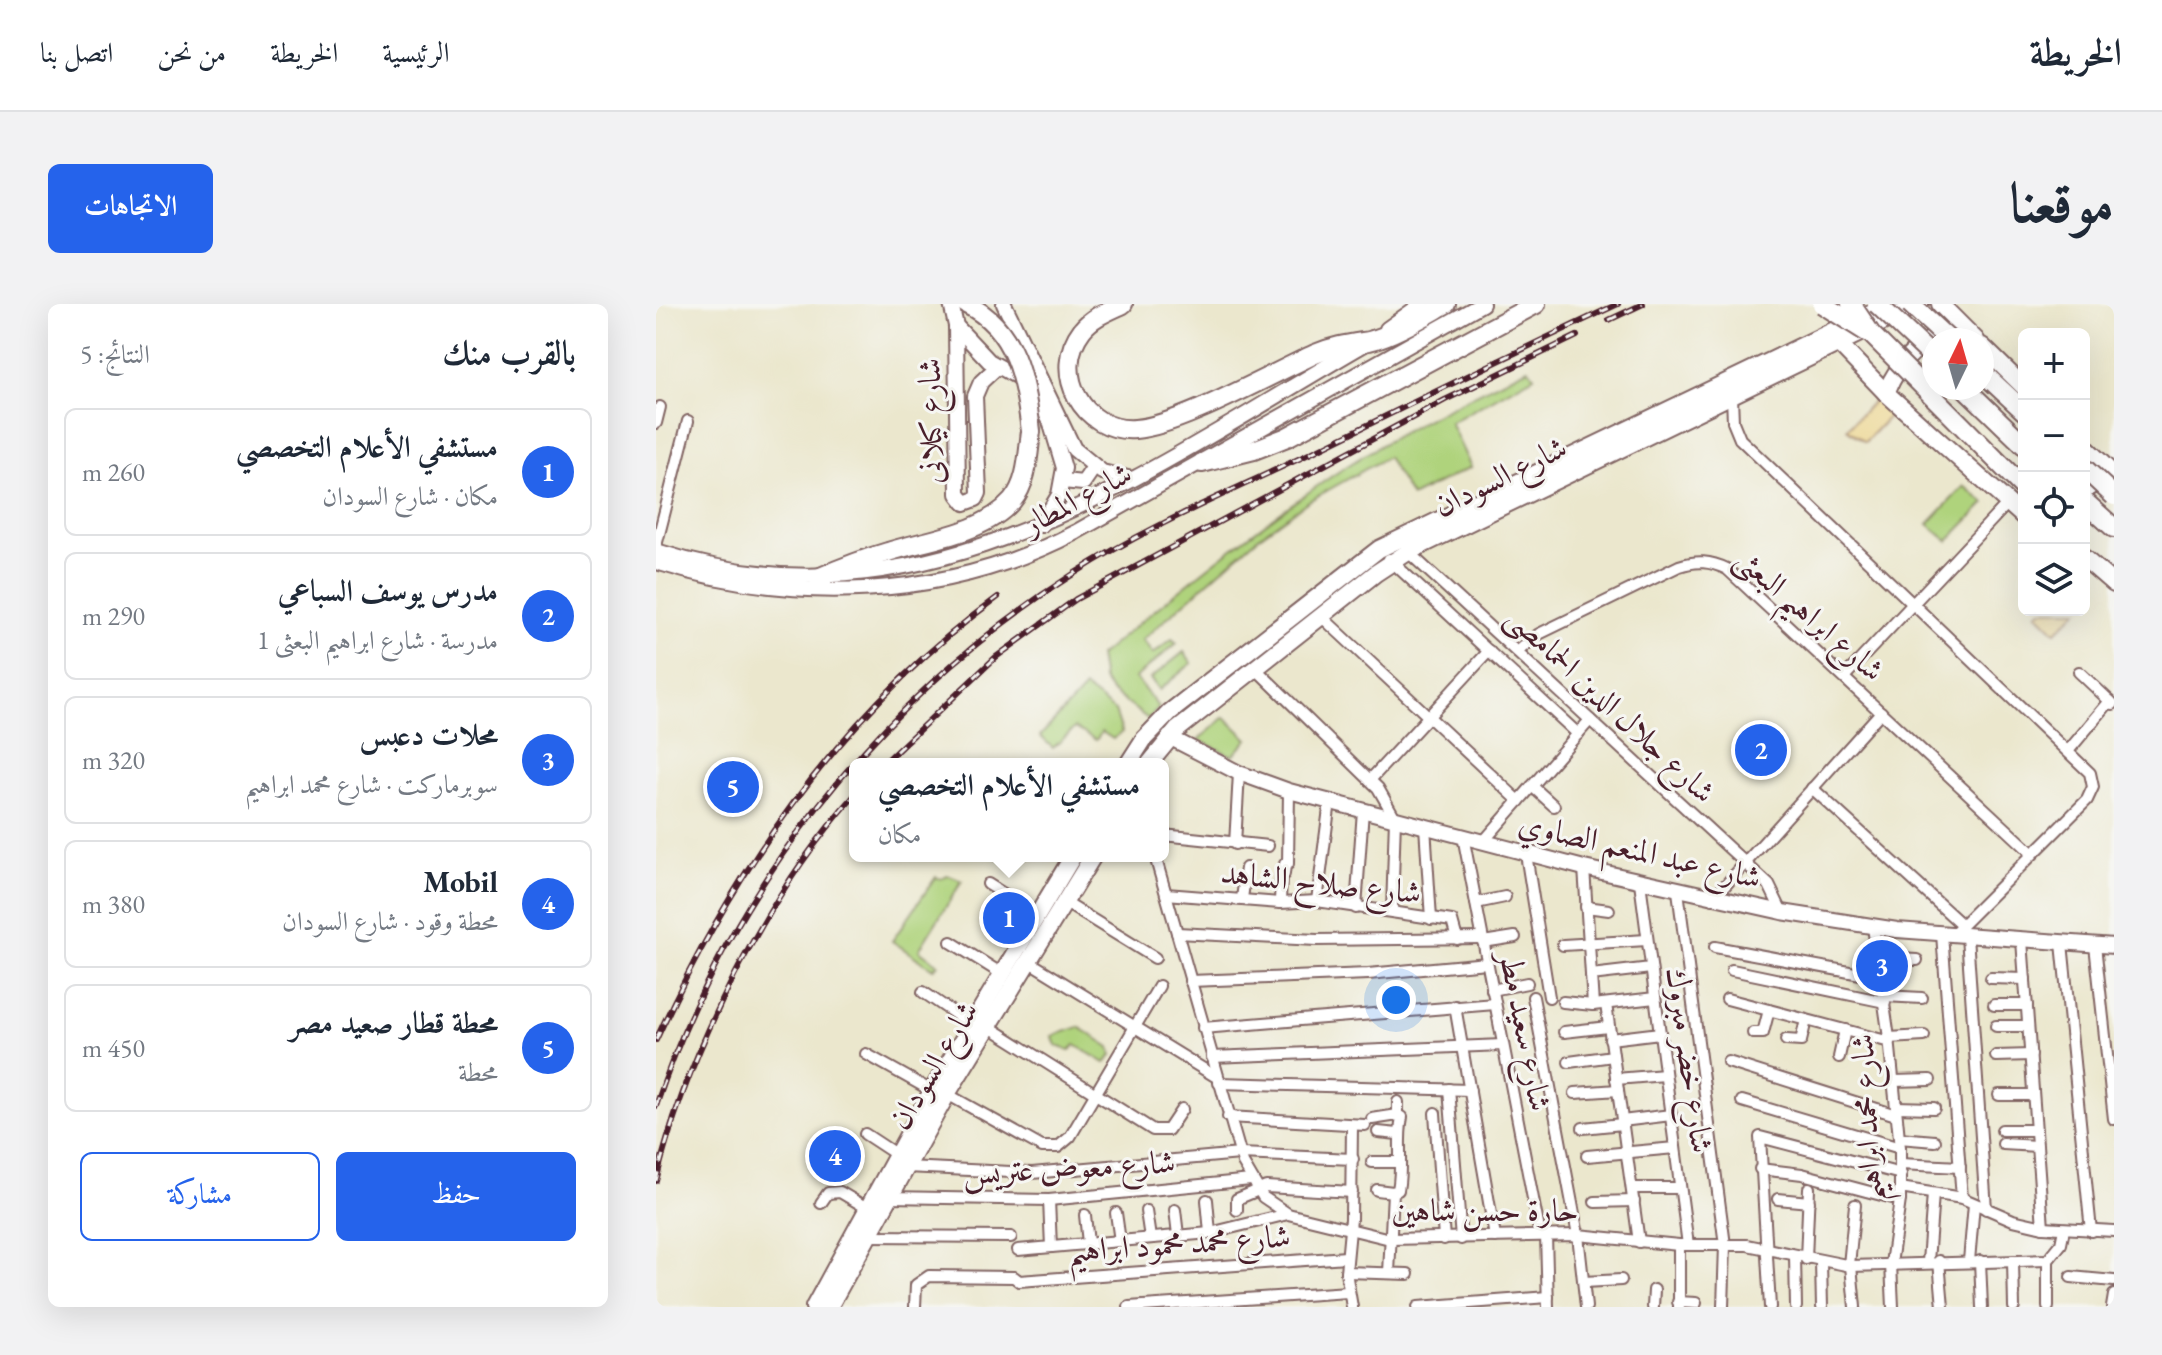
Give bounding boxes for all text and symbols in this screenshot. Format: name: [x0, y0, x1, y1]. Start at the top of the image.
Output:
text: الخريطة: [2030, 27, 2122, 76]
text: اتصل بنا: [40, 34, 113, 70]
text: من نحن: [157, 34, 226, 70]
text: الخريطة: [270, 34, 338, 70]
text: الرئيسية: [382, 34, 450, 70]
button: الاتجاهات: [48, 164, 213, 253]
text: موقعنا: [2009, 166, 2114, 239]
north arrow: [1922, 328, 1994, 400]
map controls: [2018, 328, 2090, 616]
button: +: [2018, 328, 2090, 400]
text: بالقرب منك: [442, 330, 576, 374]
text: النتائج: 5: [80, 337, 150, 371]
street label: شارع كيلانى: [908, 358, 958, 484]
button: −: [2018, 400, 2090, 472]
street label: شارع السودان: [1426, 426, 1576, 532]
text: مستشفي الأعلام التخصصي: [236, 427, 498, 466]
street label: شارع المطار: [1012, 452, 1142, 551]
text: 260 m: [82, 455, 145, 489]
text: 1: [541, 455, 555, 489]
button: locate: [2018, 472, 2090, 544]
text: مكان · شارع السودان: [322, 479, 498, 513]
street label: شارع ابراهيم البعثى: [1719, 537, 1894, 699]
button: layers: [2018, 544, 2090, 616]
text: مدرس يوسف السباعي: [278, 571, 498, 610]
street label: شارع جلال الدين الحمامصى: [1493, 596, 1725, 817]
text: 290 m: [82, 599, 145, 633]
text: 2: [541, 599, 555, 633]
text: مدرسة · شارع ابراهيم البعثى 1: [257, 623, 498, 657]
text: محلات دعبس: [359, 715, 498, 754]
pin: 2: [1735, 720, 1787, 780]
text: 320 m: [82, 743, 145, 777]
text: 3: [541, 743, 555, 777]
pin: 5: [707, 757, 759, 817]
popup: [849, 758, 1169, 862]
text: مستشفي الأعلام التخصصي: [878, 765, 1140, 804]
text: سوبرماركت · شارع محمد ابراهيم: [245, 767, 498, 801]
street label: شارع عبد المنعم الصاوي: [1513, 802, 1765, 907]
text: مكان: [878, 817, 921, 851]
street label: شارع صلاح الشاهد: [1218, 851, 1423, 920]
text: Mobil: [423, 862, 498, 901]
text: 380 m: [82, 887, 145, 921]
text: 4: [541, 887, 555, 921]
pin: 1: [983, 888, 1035, 948]
text: محطة وقود · شارع السودان: [282, 904, 498, 938]
pin: 3: [1856, 936, 1908, 996]
street label: شارع سعيد مطر: [1483, 944, 1562, 1116]
street label: شارع خضر مبروك: [1650, 964, 1724, 1156]
your location: [1376, 980, 1416, 1020]
street label: شارع السودان: [878, 993, 993, 1140]
text: محطة قطار صعيد مصر: [289, 1003, 498, 1042]
text: 450 m: [82, 1031, 145, 1065]
text: 5: [541, 1031, 555, 1065]
street label: شارع محمد ابراهيم: [1841, 1032, 1902, 1203]
text: محطة: [458, 1055, 498, 1089]
pin: 4: [809, 1126, 861, 1186]
street label: شارع معوض عتريس: [962, 1140, 1177, 1200]
button: مشاركة: [80, 1152, 320, 1241]
button: حفظ: [336, 1152, 576, 1241]
street label: حارة حسن شاهين: [1391, 1189, 1579, 1232]
street label: شارع محمد محمود ابراهيم: [1066, 1214, 1293, 1283]

